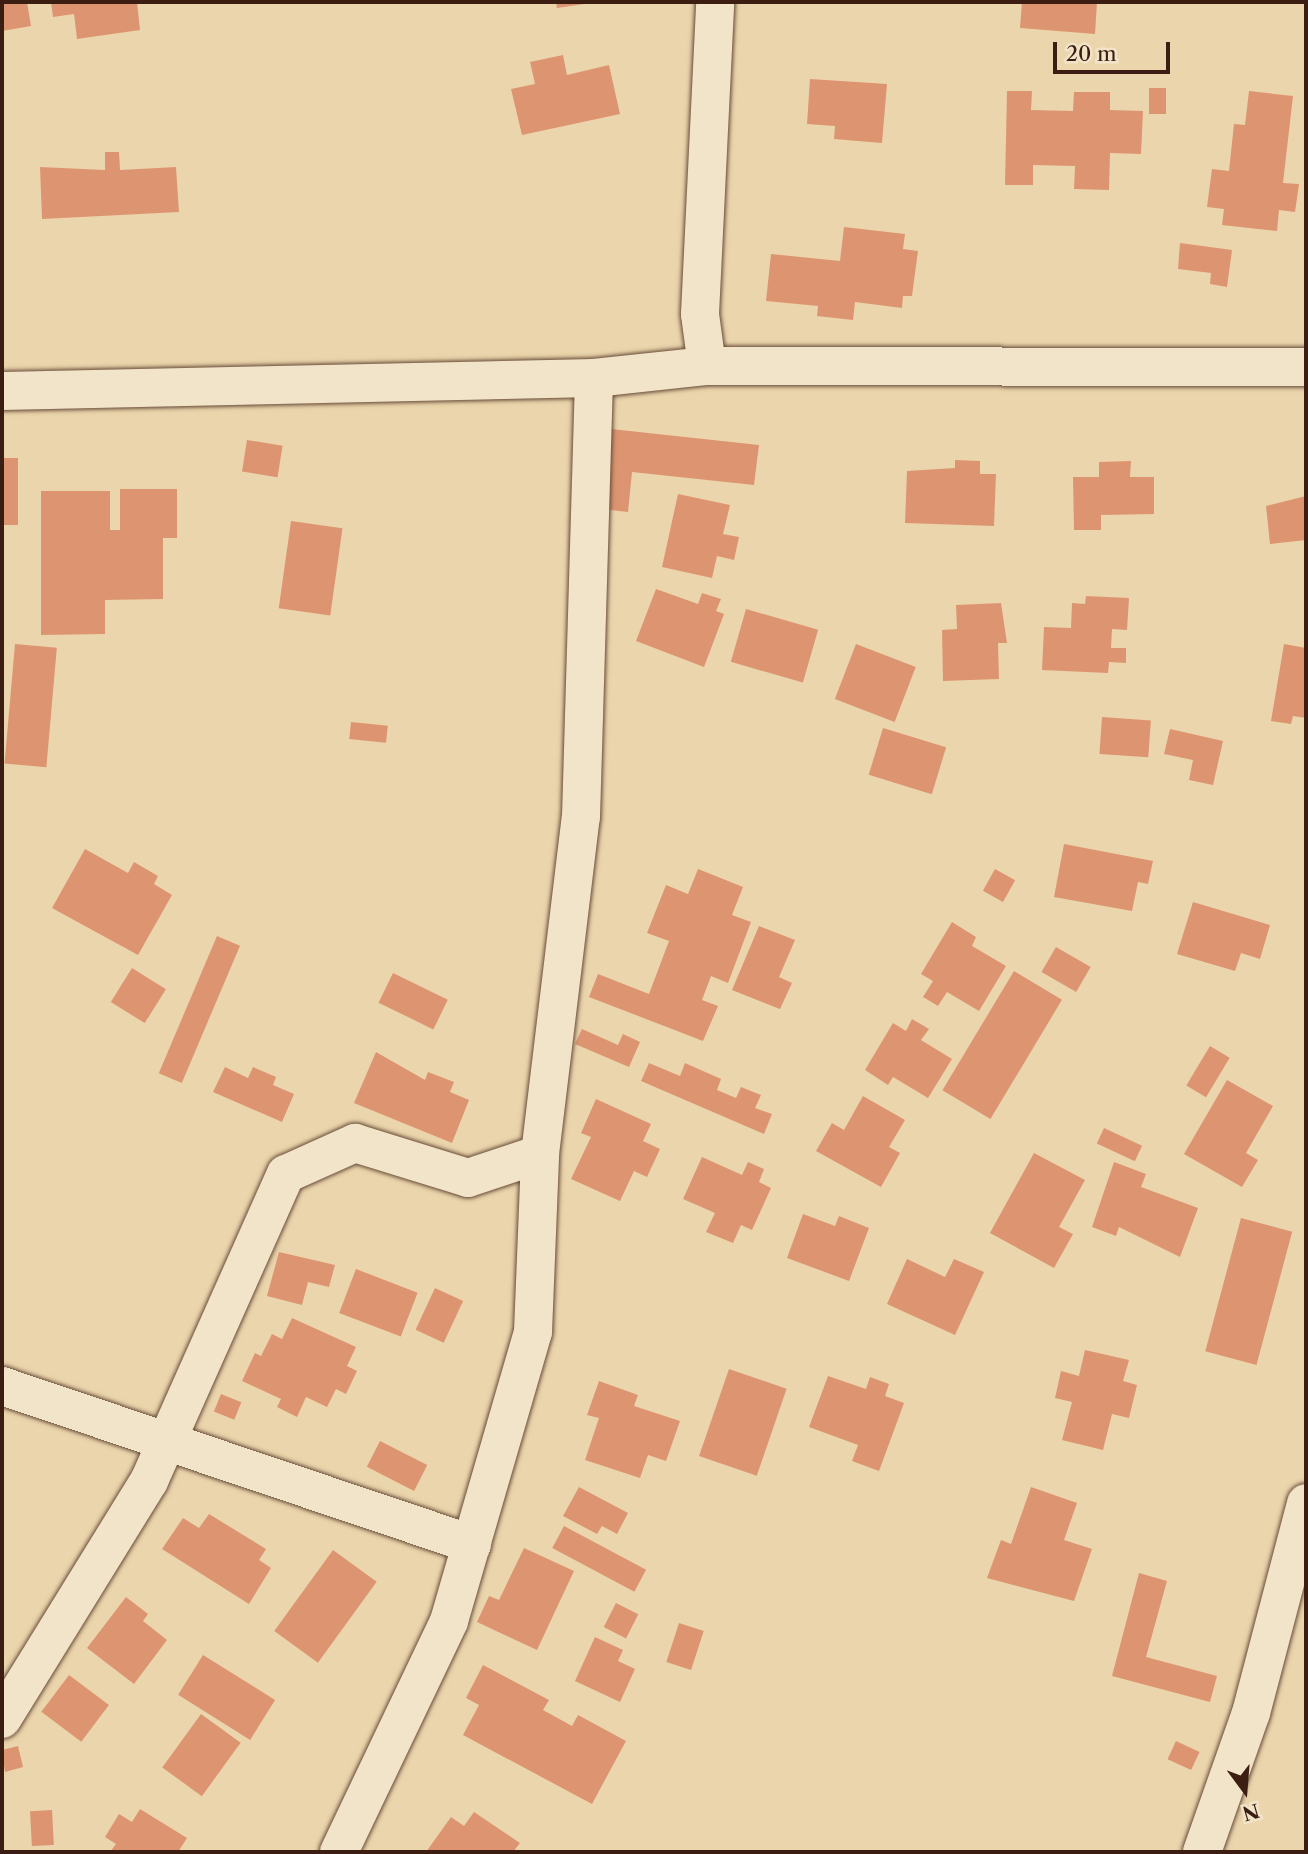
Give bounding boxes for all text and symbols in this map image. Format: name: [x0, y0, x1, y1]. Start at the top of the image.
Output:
scale bar: [1056, 28, 1173, 72]
text: 20 m: [1066, 41, 1117, 66]
north arrow: [1210, 1756, 1280, 1826]
text: N: [1240, 1798, 1262, 1825]

